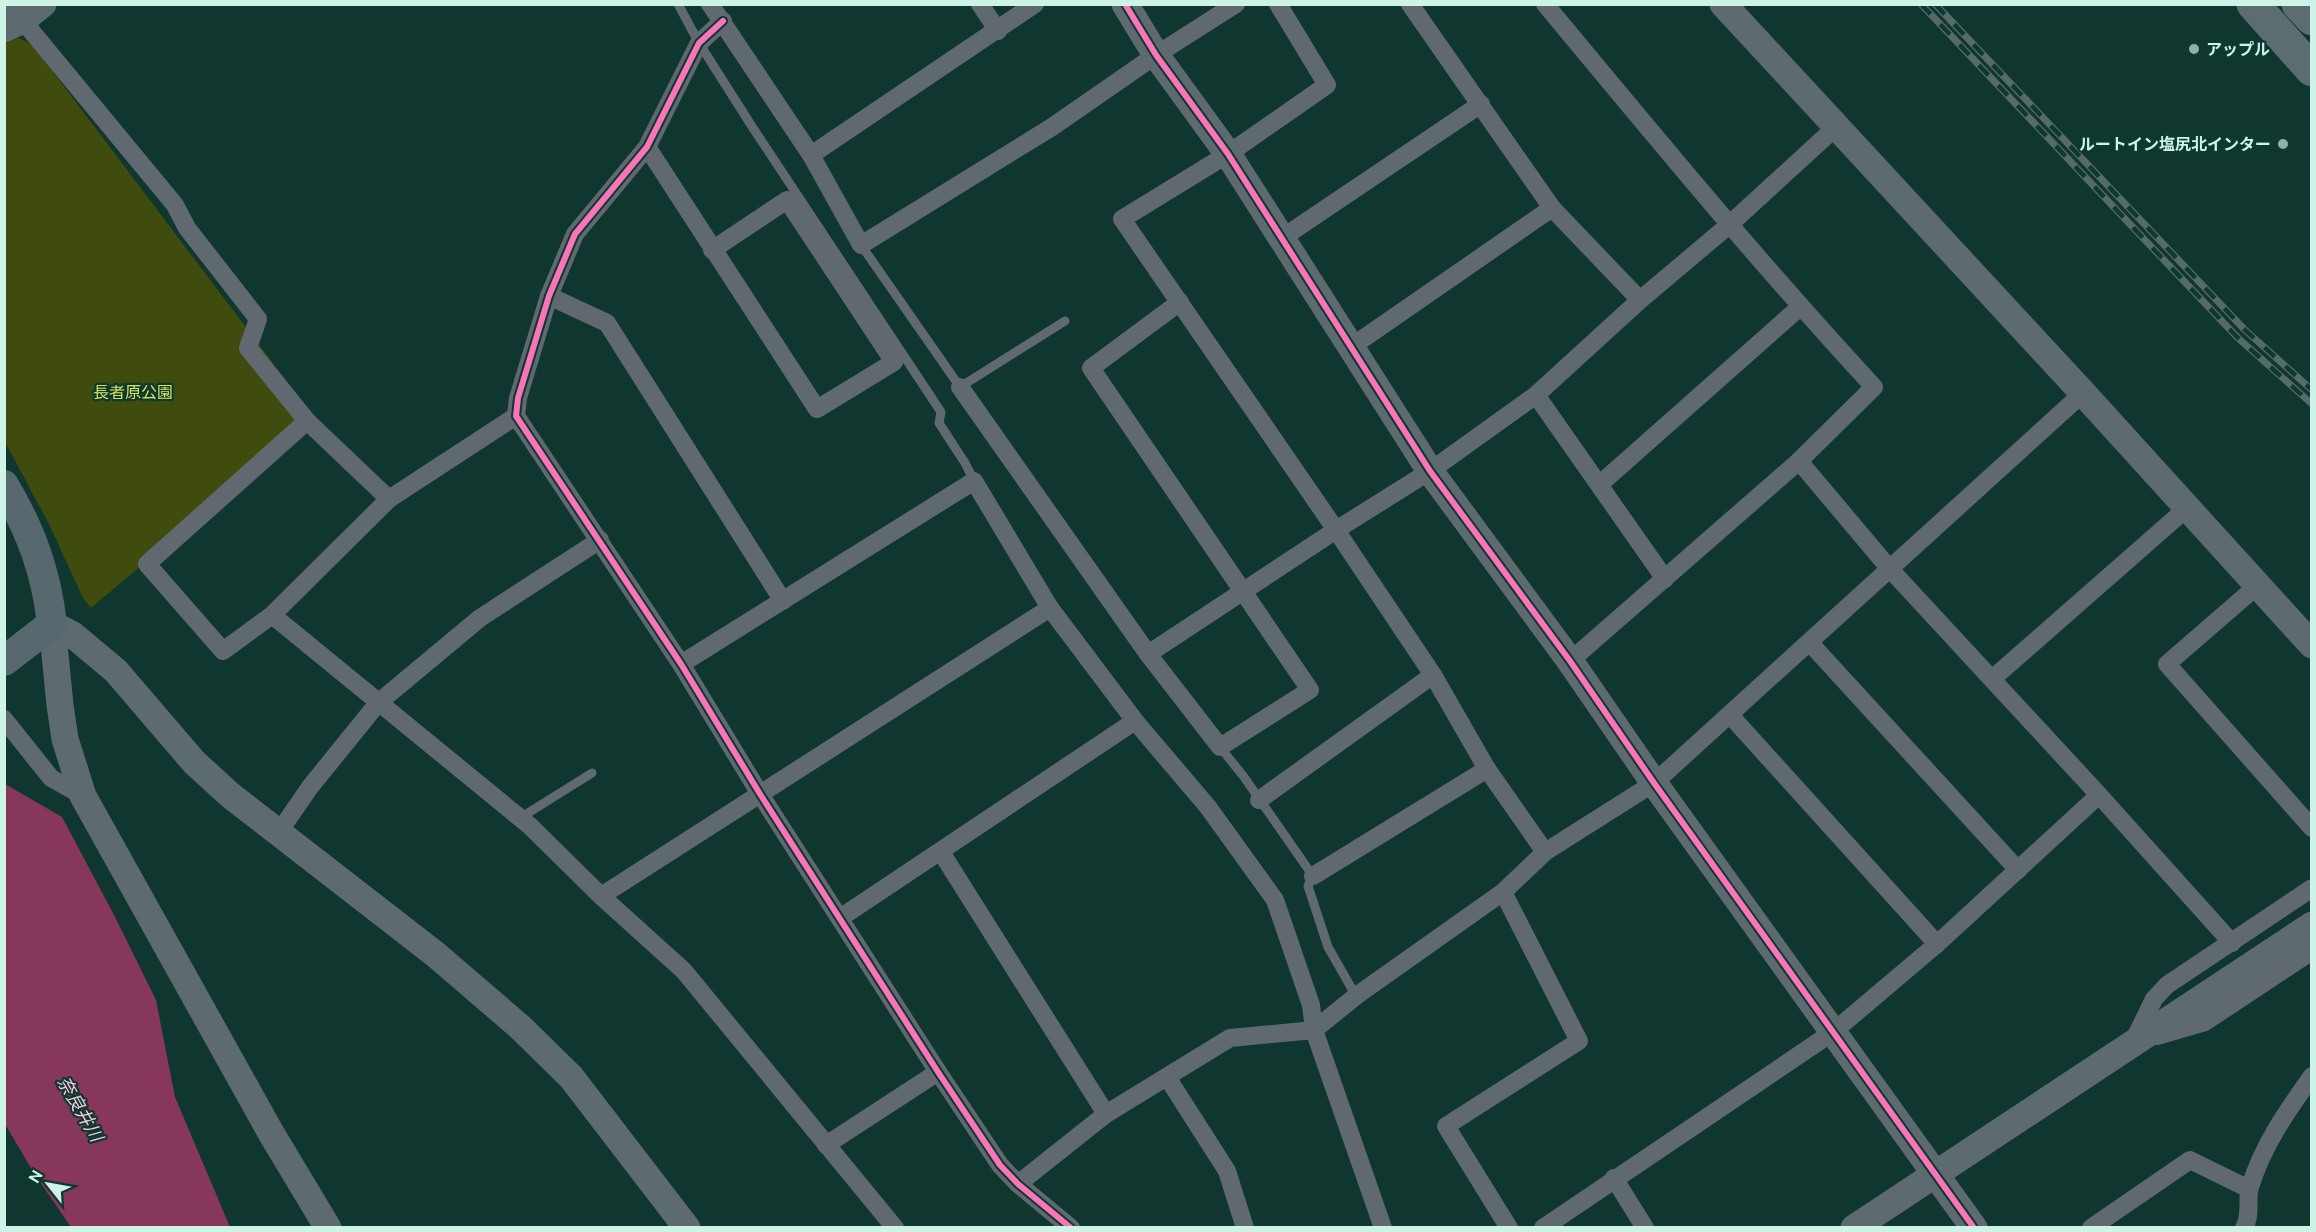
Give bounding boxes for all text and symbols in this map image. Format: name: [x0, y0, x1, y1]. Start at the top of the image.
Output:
place label: アップル: [2206, 40, 2270, 58]
marker: アップル: [2187, 42, 2201, 56]
place label: ルートイン塩尻北インター: [2079, 135, 2271, 153]
marker: ルートイン塩尻北インター: [2276, 137, 2290, 151]
park label: 長者原公園: [93, 383, 173, 401]
water label: 奈良井川: [54, 1072, 109, 1146]
north arrow: [18, 1154, 78, 1214]
text: N: [24, 1167, 46, 1186]

